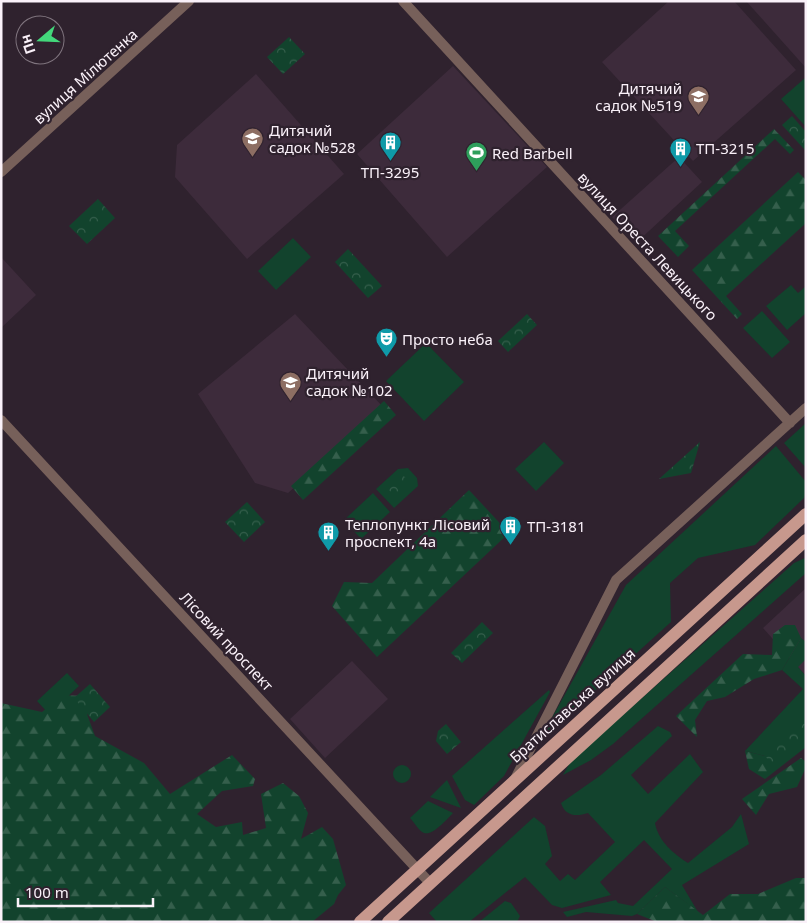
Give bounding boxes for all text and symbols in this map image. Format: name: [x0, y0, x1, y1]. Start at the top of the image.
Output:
north arrow: [15, 15, 65, 65]
street label: вулиця Мілютенка: [29, 24, 141, 128]
text: Пн: [15, 32, 39, 57]
place label: Дитячий садок №519: [595, 78, 682, 115]
school or university icon: Дитячий садок №519: [686, 85, 710, 116]
place label: Дитячий садок №528: [269, 120, 356, 157]
school or university icon: Дитячий садок №528: [241, 127, 265, 158]
building icon: ТП-3295: [378, 131, 402, 162]
building icon: ТП-3215: [668, 136, 692, 167]
place label: ТП-3215: [696, 138, 755, 158]
sports icon: Red Barbell: [464, 141, 488, 172]
place label: Red Barbell: [492, 143, 573, 163]
place label: ТП-3295: [361, 162, 419, 182]
street label: вулиця Ореста Левицького: [574, 167, 722, 325]
theatre icon: Просто неба: [374, 327, 398, 358]
place label: Просто неба: [402, 329, 493, 349]
place label: Дитячий садок №102: [306, 363, 393, 400]
school or university icon: Дитячий садок №102: [278, 370, 302, 401]
place label: Теплопункт Лісовий проспект, 4а: [345, 514, 490, 551]
building icon: ТП-3181: [499, 514, 523, 545]
place label: ТП-3181: [527, 516, 586, 536]
building icon: Теплопункт Лісовий проспект, 4а: [317, 521, 341, 552]
street label: Лісовий проспект: [176, 587, 278, 695]
street label: Братиславська вулиця: [505, 643, 639, 767]
scale bar: [18, 876, 152, 908]
text: 100 m: [25, 882, 69, 902]

